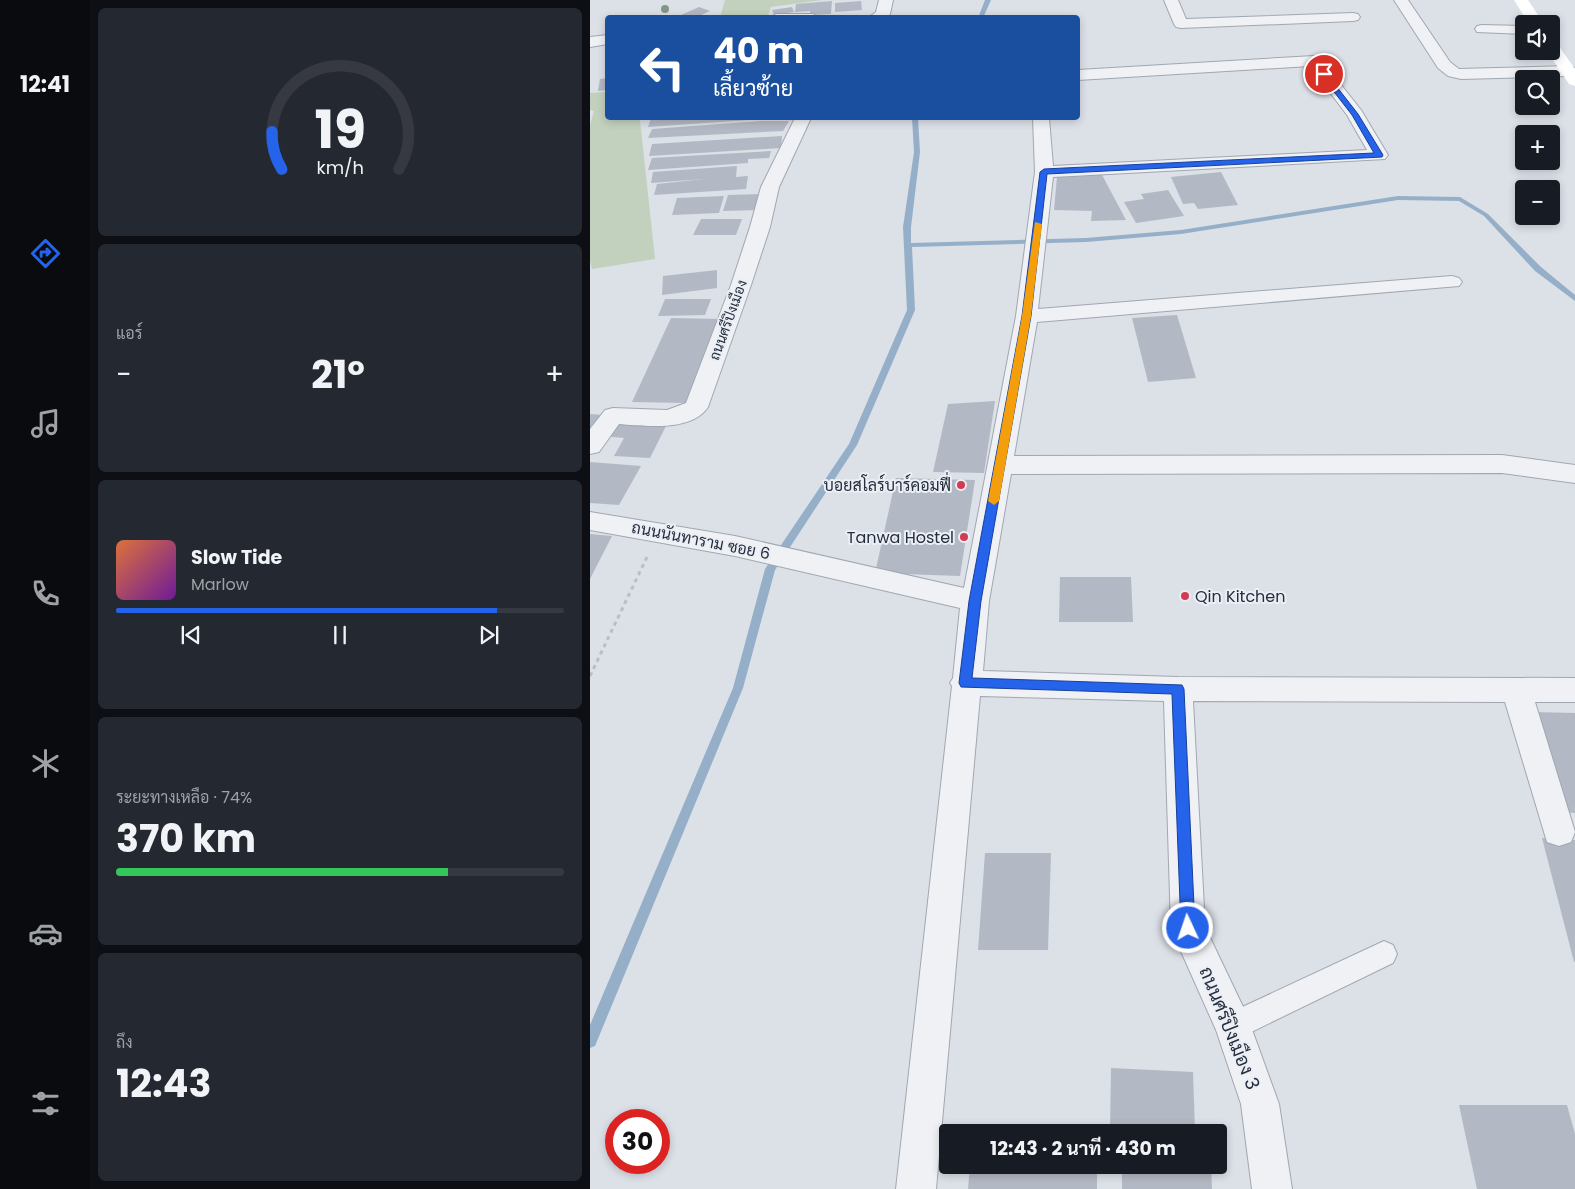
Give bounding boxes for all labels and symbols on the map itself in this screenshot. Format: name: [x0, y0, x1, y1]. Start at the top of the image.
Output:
pin: [1303, 53, 1345, 95]
street label: ถนนศรีปิงเมือง: [704, 277, 752, 363]
place label: บอยสโลร์บาร์คอมฟี่: [824, 471, 951, 497]
marker: บอยสโลร์บาร์คอมฟี่: [955, 479, 967, 491]
street label: ถนนนันทาราม ซอย 6: [630, 516, 772, 565]
place label: Tanwa Hostel: [847, 526, 954, 549]
marker: Tanwa Hostel: [958, 531, 970, 543]
place label: Qin Kitchen: [1195, 585, 1286, 608]
marker: Qin Kitchen: [1179, 590, 1191, 602]
position arrow: [1161, 901, 1213, 953]
street label: ถนนศรีปิงเมือง 3: [1193, 963, 1267, 1094]
speed limit sign: 30: [605, 1109, 670, 1174]

